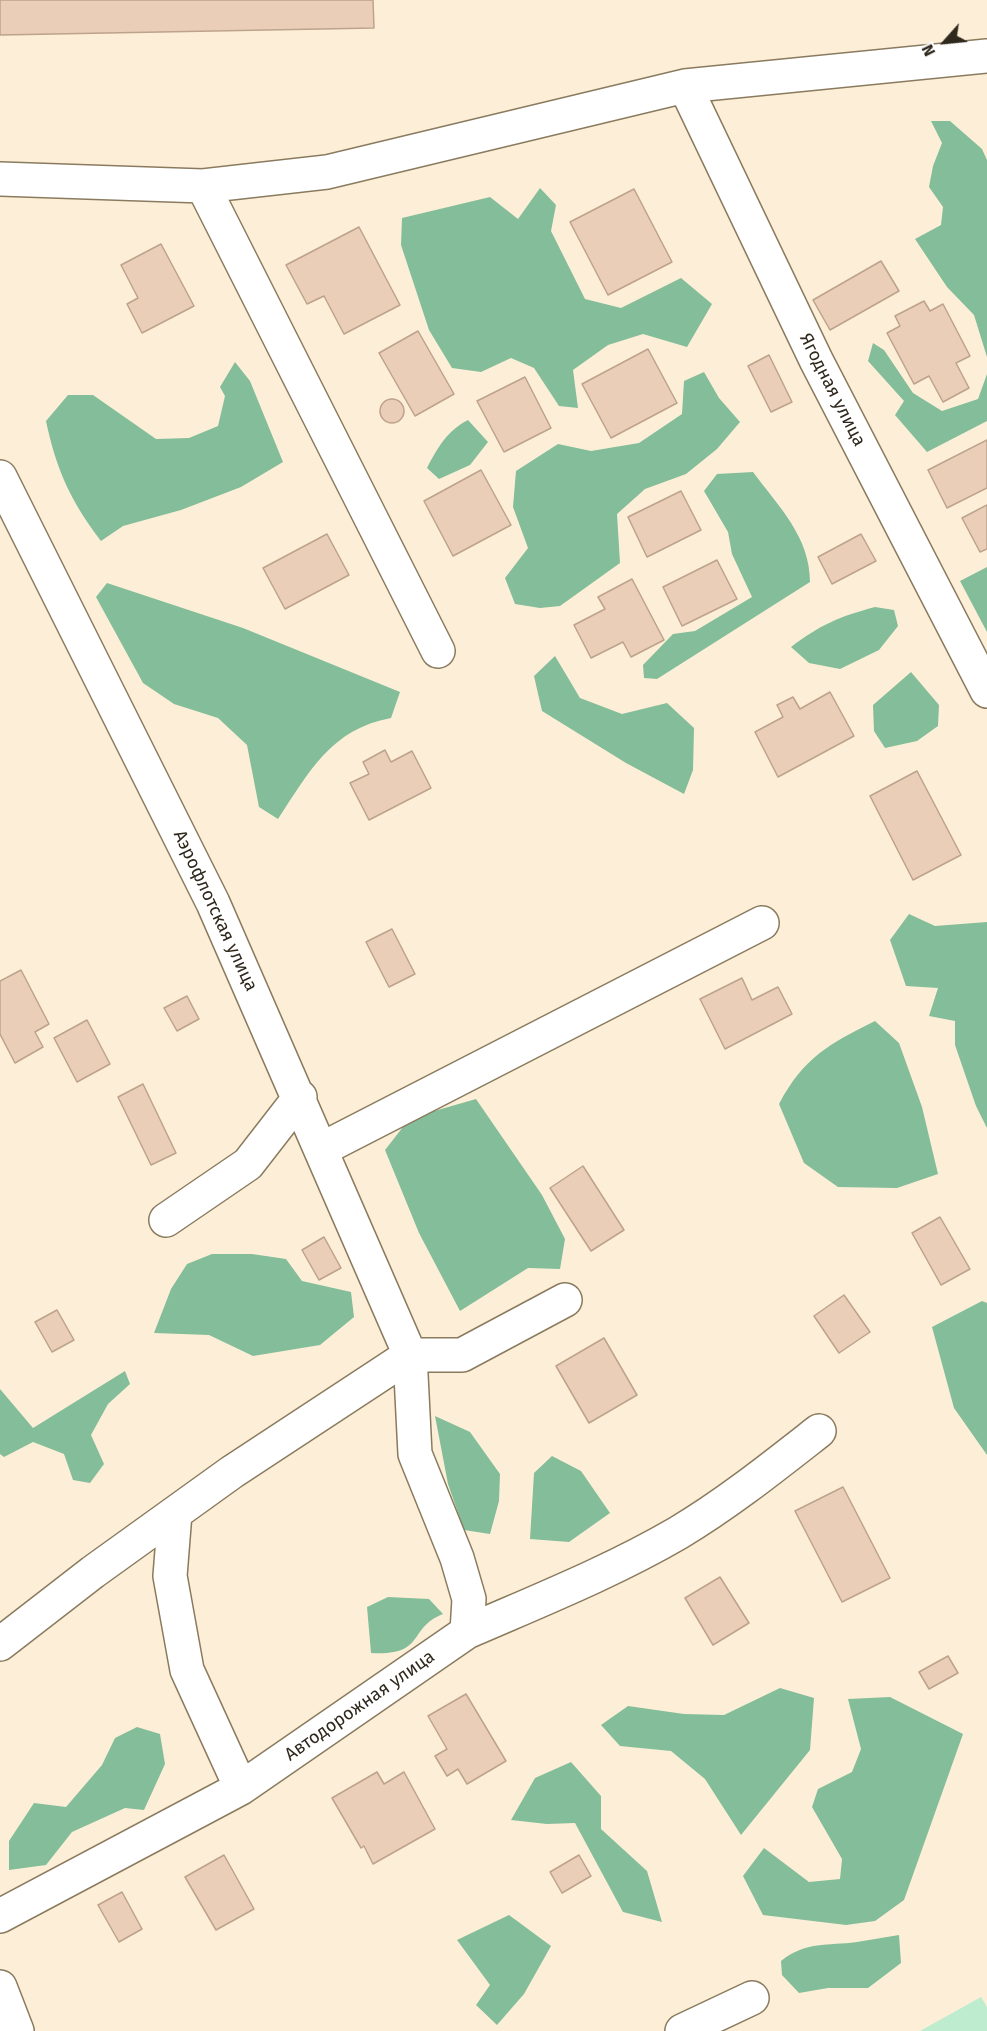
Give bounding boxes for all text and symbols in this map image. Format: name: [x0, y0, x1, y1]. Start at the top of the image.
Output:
north arrow: [915, 12, 975, 72]
text: N: [918, 41, 939, 59]
street label: Ягодная улица: [794, 330, 870, 450]
street label: Аэрофлотская улица: [168, 827, 262, 995]
street label: Автодорожная улица: [281, 1646, 439, 1766]

